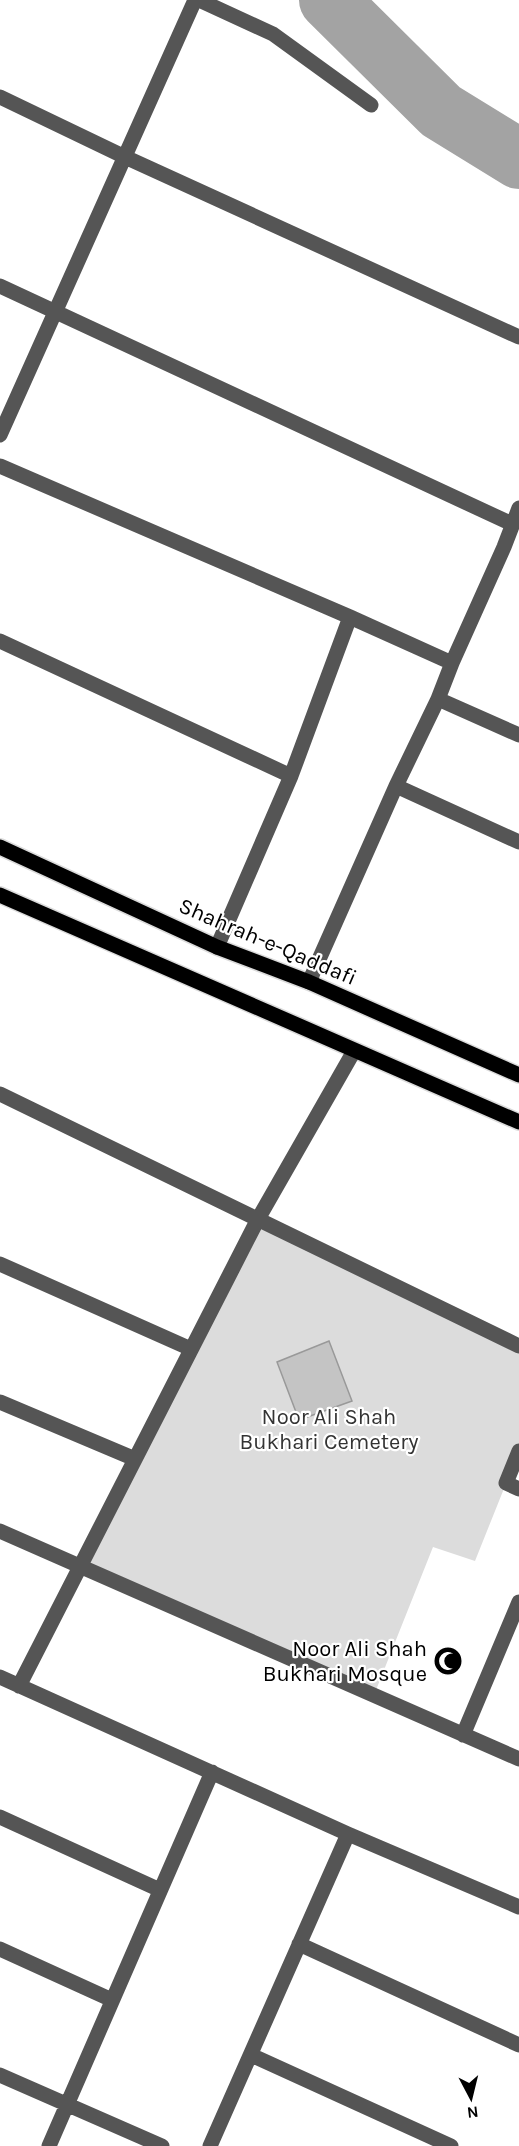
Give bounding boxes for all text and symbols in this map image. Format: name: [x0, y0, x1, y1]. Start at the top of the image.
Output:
street label: Shahrah-e-Qaddafi: [175, 893, 360, 991]
park label: Noor Ali Shah Bukhari Cemetery: [240, 1404, 418, 1455]
place label: Noor Ali Shah Bukhari Mosque: [263, 1636, 427, 1687]
mosque icon: Noor Ali Shah Bukhari Mosque: [432, 1645, 464, 1677]
north arrow: [441, 2068, 501, 2128]
text: N: [466, 2102, 480, 2123]

